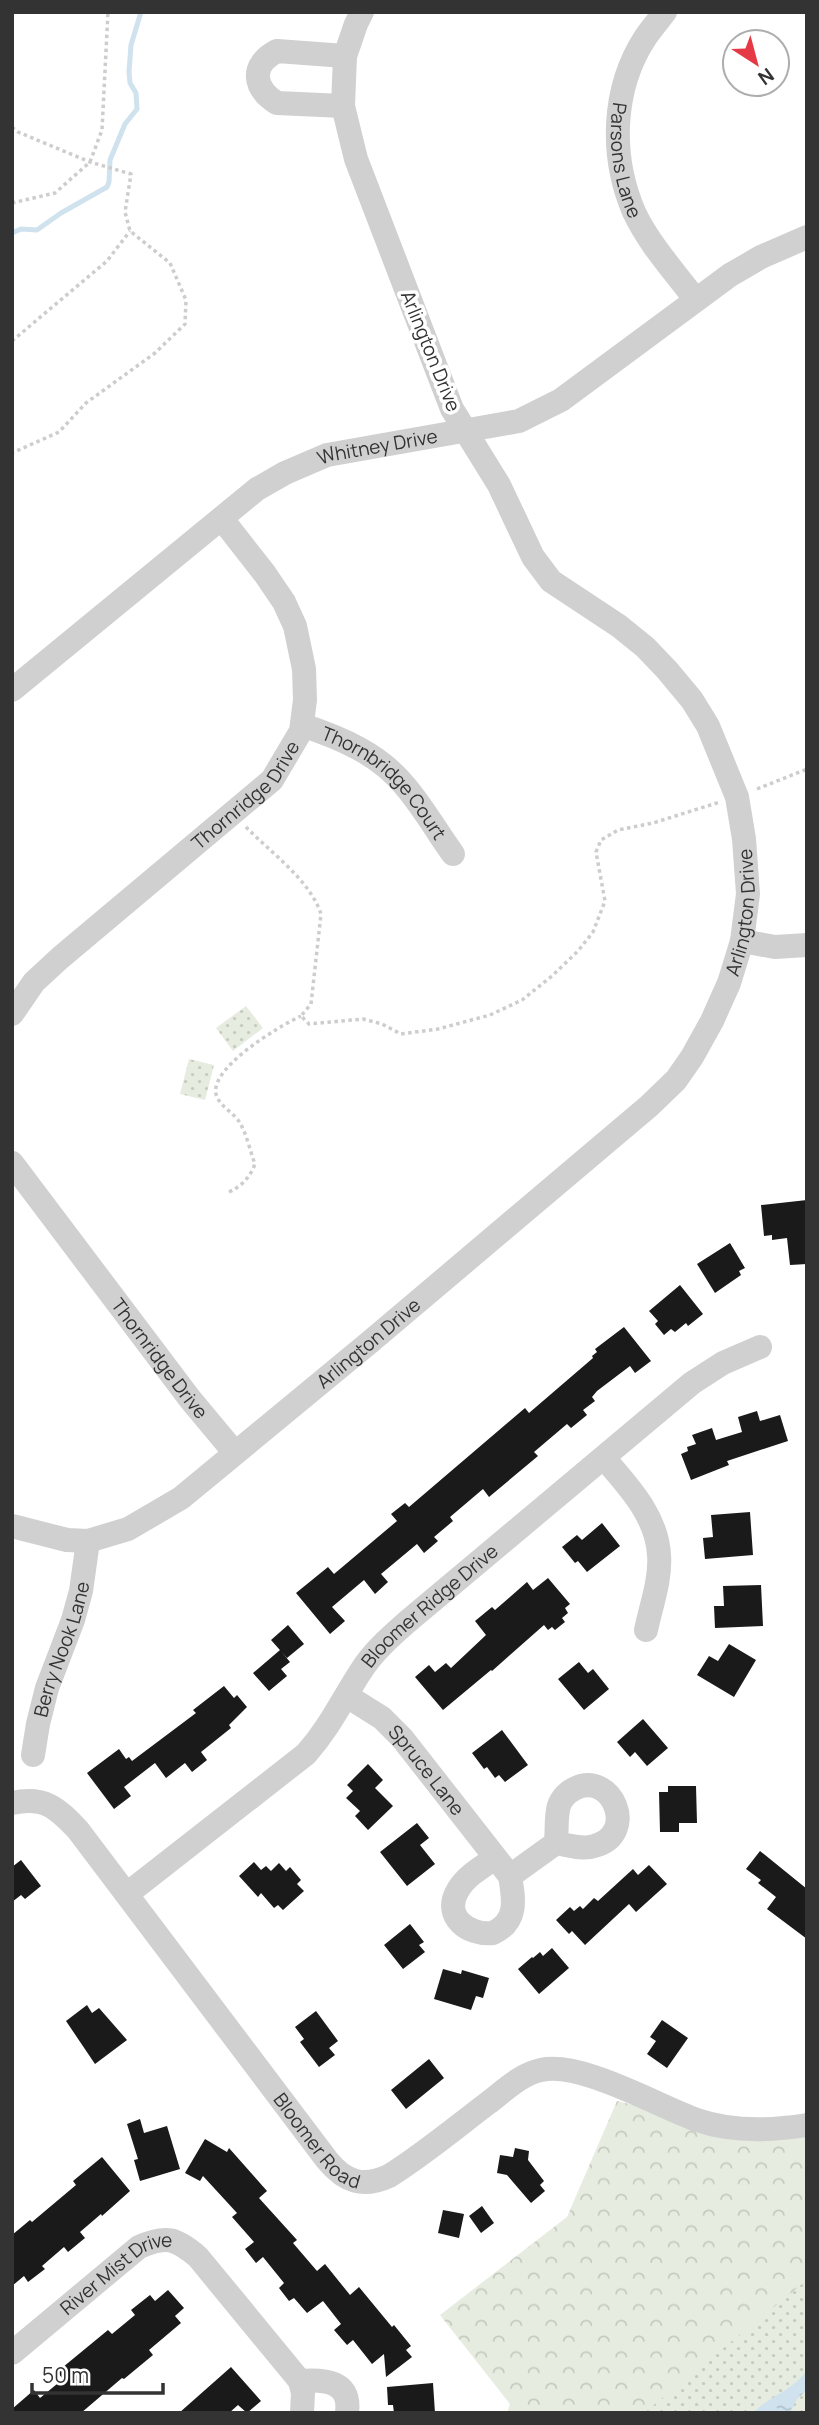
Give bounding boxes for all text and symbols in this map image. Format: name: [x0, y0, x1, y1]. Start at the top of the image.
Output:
north arrow: [721, 28, 791, 98]
text: N: [753, 62, 779, 91]
street label: Parsons Lane: [605, 101, 648, 222]
street label: Arlington Drive: [395, 287, 467, 415]
street label: Whitney Drive: [313, 423, 440, 471]
street label: Thornbridge Court: [318, 720, 452, 845]
street label: Thornridge Drive: [186, 736, 305, 855]
street label: Arlington Drive: [719, 848, 761, 979]
street label: Arlington Drive: [311, 1292, 426, 1394]
street label: Thornridge Drive: [105, 1293, 214, 1424]
street label: Bloomer Ridge Drive: [355, 1538, 503, 1673]
street label: Berry Nook Lane: [27, 1580, 95, 1720]
street label: Spruce Lane: [383, 1719, 471, 1821]
street label: Bloomer Road: [268, 2087, 363, 2195]
street label: River Mist Drive: [54, 2227, 173, 2321]
scale bar: [32, 2352, 163, 2396]
text: 50 m: [42, 2361, 89, 2389]

